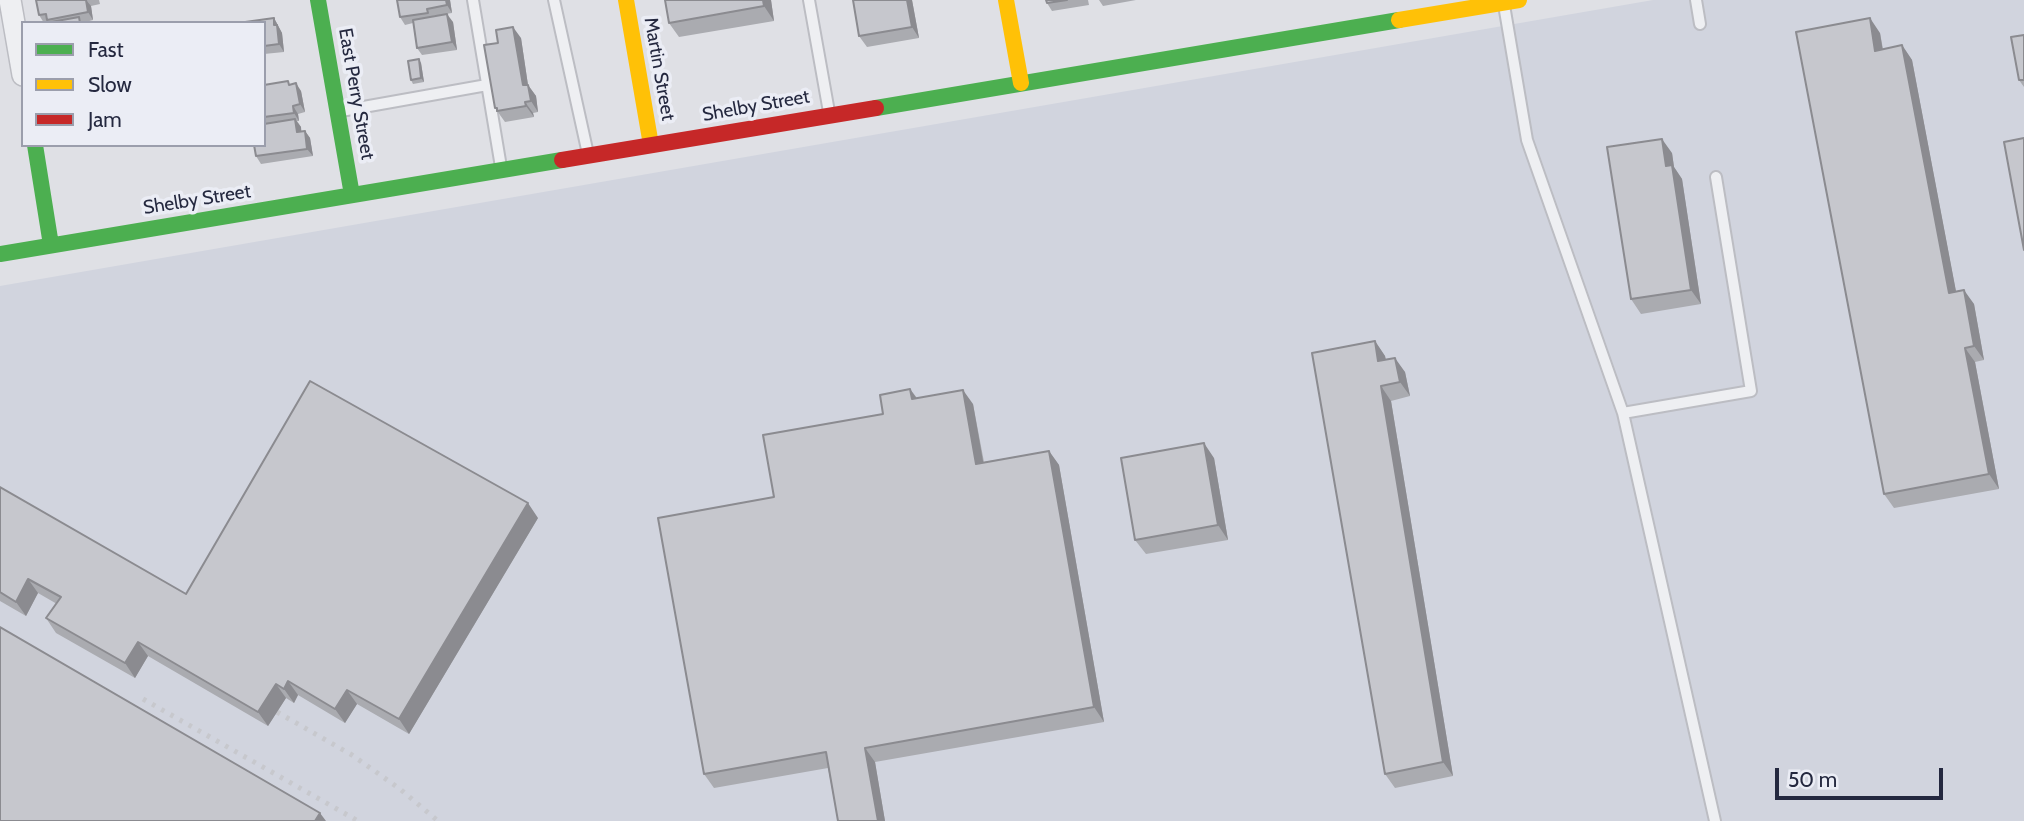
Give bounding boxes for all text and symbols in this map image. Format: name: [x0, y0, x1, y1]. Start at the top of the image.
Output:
street label: Martin Street: [639, 16, 679, 122]
legend: [21, 21, 266, 147]
street label: East Perry Street: [333, 26, 379, 162]
text: Fast: [88, 37, 124, 62]
text: Slow: [88, 72, 132, 97]
street label: Shelby Street: [701, 85, 811, 127]
text: Jam: [88, 107, 122, 132]
street label: Shelby Street: [142, 180, 252, 220]
scale bar: [1779, 754, 1947, 798]
text: 50 m: [1788, 767, 1837, 792]

